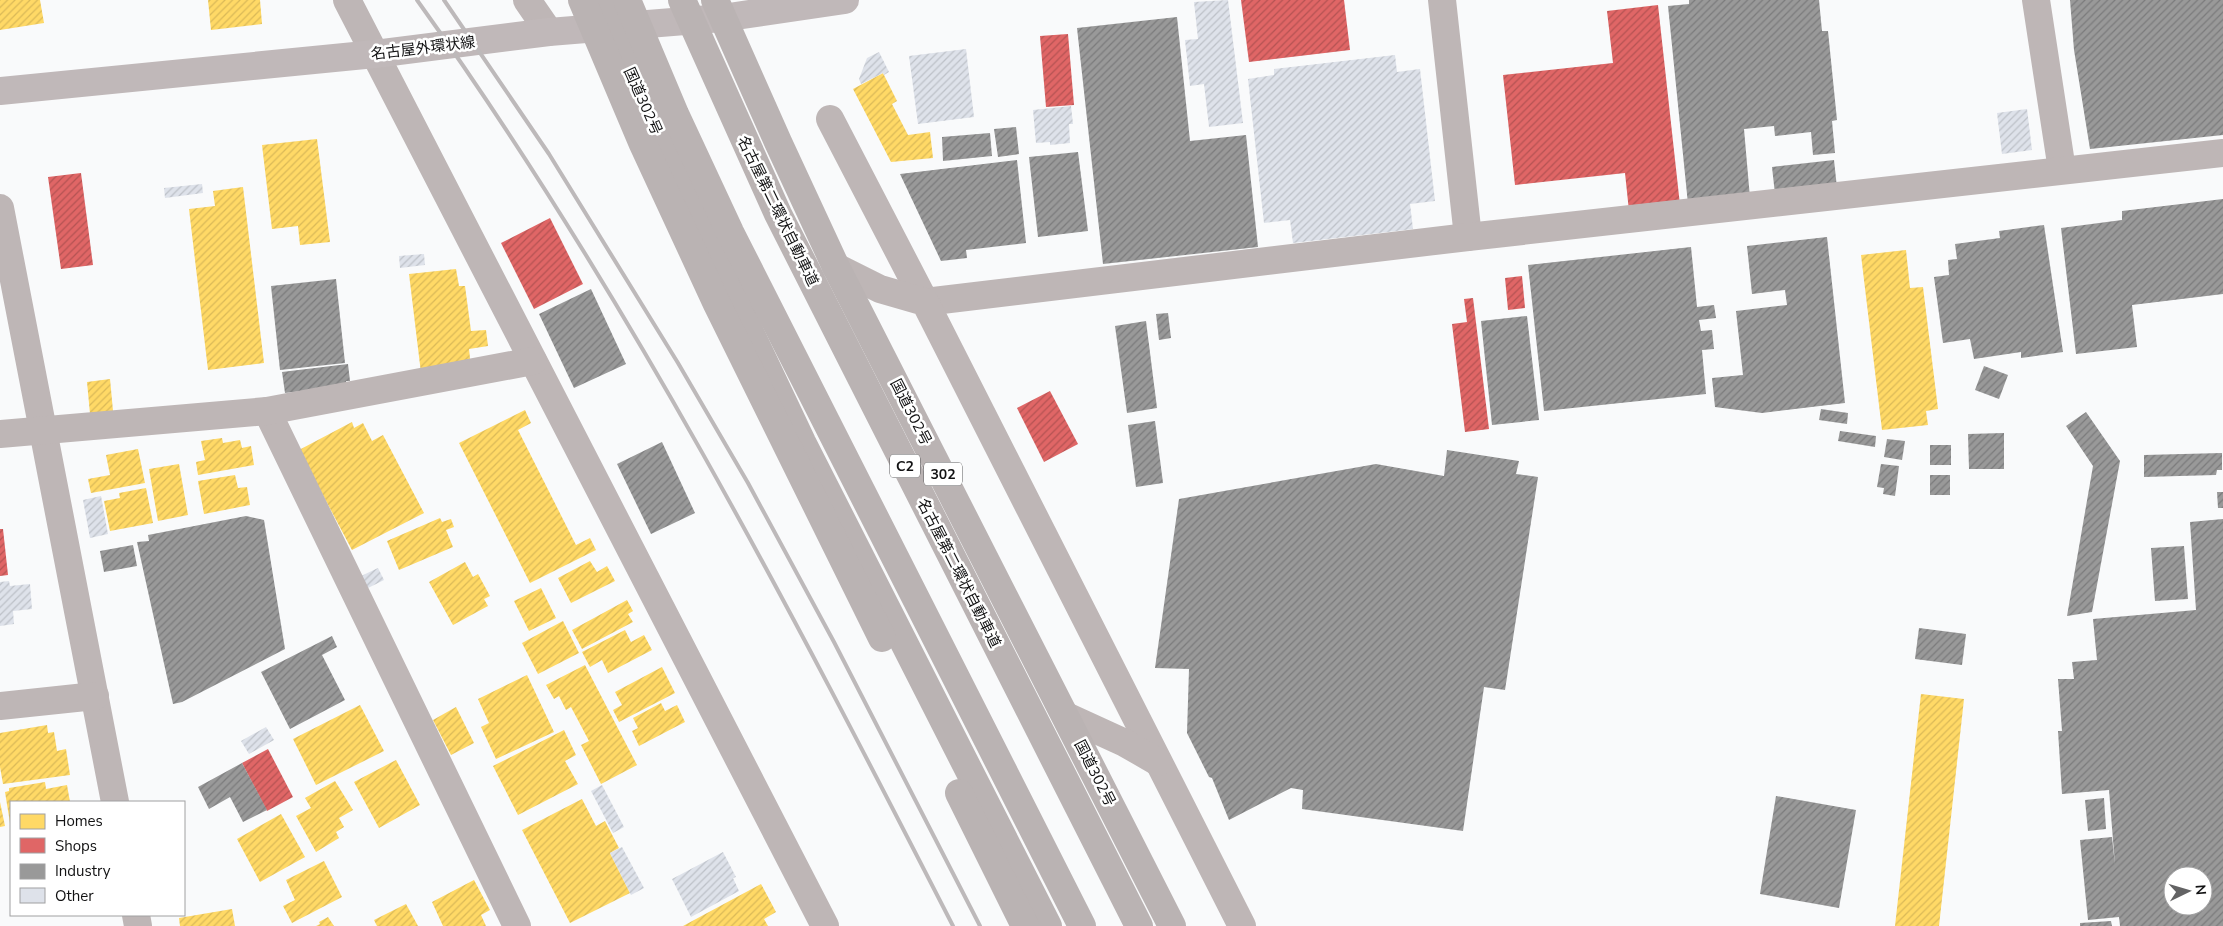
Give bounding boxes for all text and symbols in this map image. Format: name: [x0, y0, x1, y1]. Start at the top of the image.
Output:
street label: 名古屋外環状線: [370, 32, 476, 64]
street label: 国道302号: [619, 64, 667, 138]
street label: 名古屋第二環状自動車道: [733, 132, 823, 290]
street label: 国道302号: [886, 375, 936, 449]
road number: C2: [890, 454, 920, 478]
road number: 302: [924, 462, 962, 486]
street label: 名古屋第二環状自動車道: [913, 495, 1005, 651]
street label: 国道302号: [1070, 736, 1120, 810]
legend: [10, 801, 185, 916]
text: Homes: [55, 811, 103, 831]
text: Shops: [55, 836, 97, 856]
text: Industry: [55, 861, 111, 881]
north arrow: [2163, 866, 2213, 916]
text: N: [2191, 884, 2210, 896]
text: Other: [55, 886, 94, 906]

